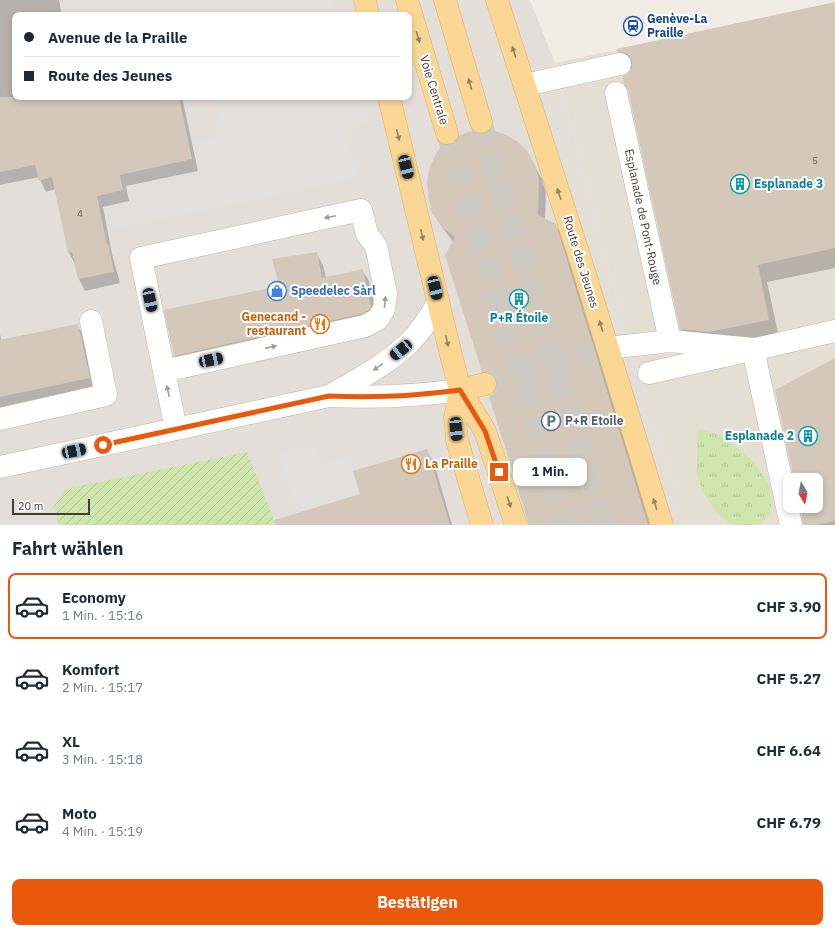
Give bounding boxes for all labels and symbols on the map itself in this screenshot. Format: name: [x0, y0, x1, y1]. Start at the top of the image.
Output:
place label: Genève-La Praille: [647, 11, 708, 40]
station icon: Genève-La Praille: [622, 15, 644, 37]
one-way arrow: [415, 32, 421, 44]
one-way arrow: [511, 46, 517, 58]
street label: Voie Centrale: [417, 53, 452, 127]
one-way arrow: [467, 78, 473, 90]
one-way arrow: [396, 129, 402, 141]
street label: Esplanade de Pont-Rouge: [622, 148, 665, 287]
car: [397, 154, 415, 180]
house number: 5: [812, 154, 818, 167]
building icon: Esplanade 3: [729, 173, 751, 195]
place label: Esplanade 3: [754, 176, 823, 191]
one-way arrow: [556, 187, 562, 199]
house number: 4: [77, 207, 83, 220]
one-way arrow: [324, 214, 336, 220]
street label: Route des Jeunes: [560, 214, 603, 310]
one-way arrow: [420, 229, 426, 242]
car: [426, 275, 444, 301]
shop icon: Speedelec Sàrl: [266, 280, 288, 302]
place label: Speedelec Sàrl: [291, 283, 376, 298]
car: [142, 287, 158, 313]
building icon: P+R Étoile: [508, 288, 530, 310]
one-way arrow: [382, 296, 388, 309]
place label: Genecand - restaurant: [242, 309, 306, 338]
place label: P+R Étoile: [490, 309, 548, 325]
restaurant icon: Genecand - restaurant: [309, 313, 331, 335]
one-way arrow: [598, 319, 604, 331]
one-way arrow: [445, 335, 451, 347]
car: [388, 338, 414, 362]
one-way arrow: [265, 344, 277, 350]
car: [198, 352, 224, 368]
one-way arrow: [373, 363, 383, 371]
one-way arrow: [165, 385, 171, 397]
parking icon: P+R Etoile: [540, 410, 562, 432]
place label: P+R Etoile: [565, 413, 624, 428]
car: [449, 417, 463, 441]
building icon: Esplanade 2: [797, 425, 819, 447]
place label: Esplanade 2: [725, 428, 794, 443]
route start: [94, 436, 112, 454]
car: [61, 443, 87, 459]
restaurant icon: La Praille: [400, 453, 422, 475]
place label: La Praille: [425, 456, 478, 471]
callout: 1 Min.: [513, 458, 587, 486]
route end: [490, 463, 508, 481]
north arrow: [783, 473, 823, 513]
one-way arrow: [506, 496, 512, 508]
scale bar: [12, 497, 90, 516]
one-way arrow: [652, 498, 658, 510]

